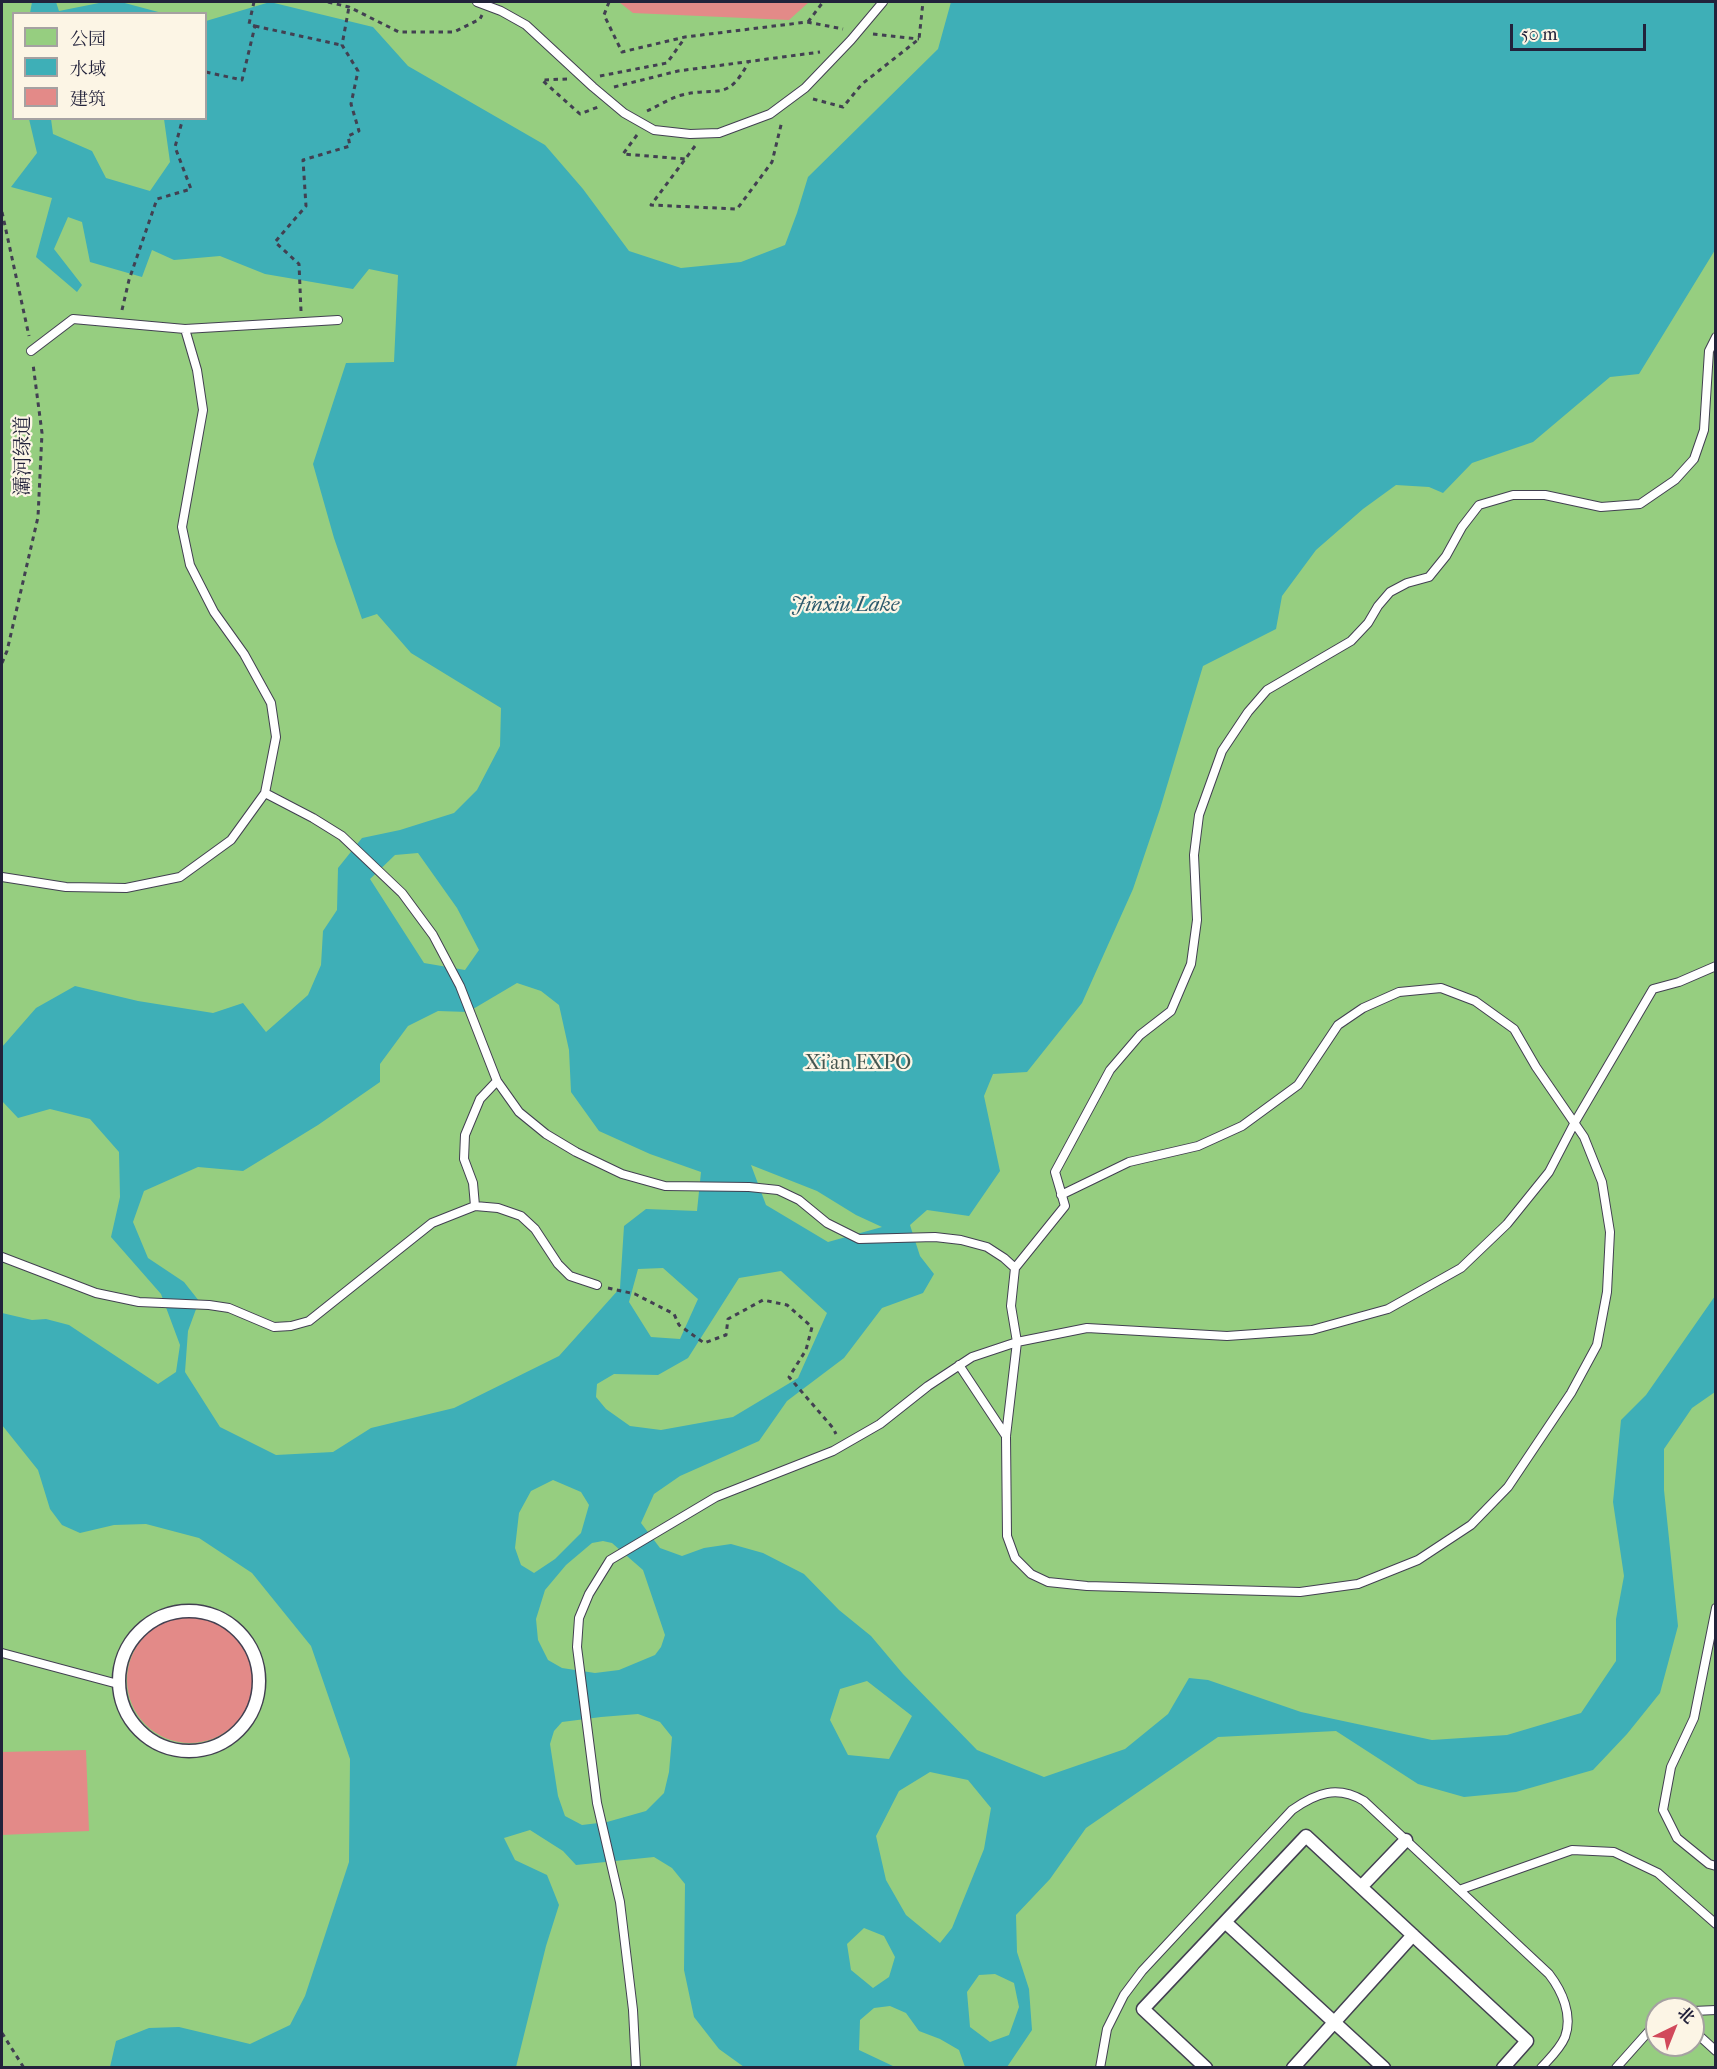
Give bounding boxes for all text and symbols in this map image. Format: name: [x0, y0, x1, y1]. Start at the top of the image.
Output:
legend: [12, 12, 207, 120]
scale bar: [1513, 12, 1650, 50]
text: 50 m: [1521, 24, 1557, 45]
text: 公园: [70, 29, 106, 50]
text: 水域: [70, 59, 106, 80]
text: 建筑: [70, 89, 106, 110]
street label: 灞河绿道: [12, 416, 36, 496]
water label: Jinxiu Lake: [791, 593, 899, 619]
park label: Xi'an EXPO: [805, 1052, 911, 1076]
north arrow: [1645, 1997, 1705, 2057]
text: 北: [1674, 2003, 1699, 2027]

